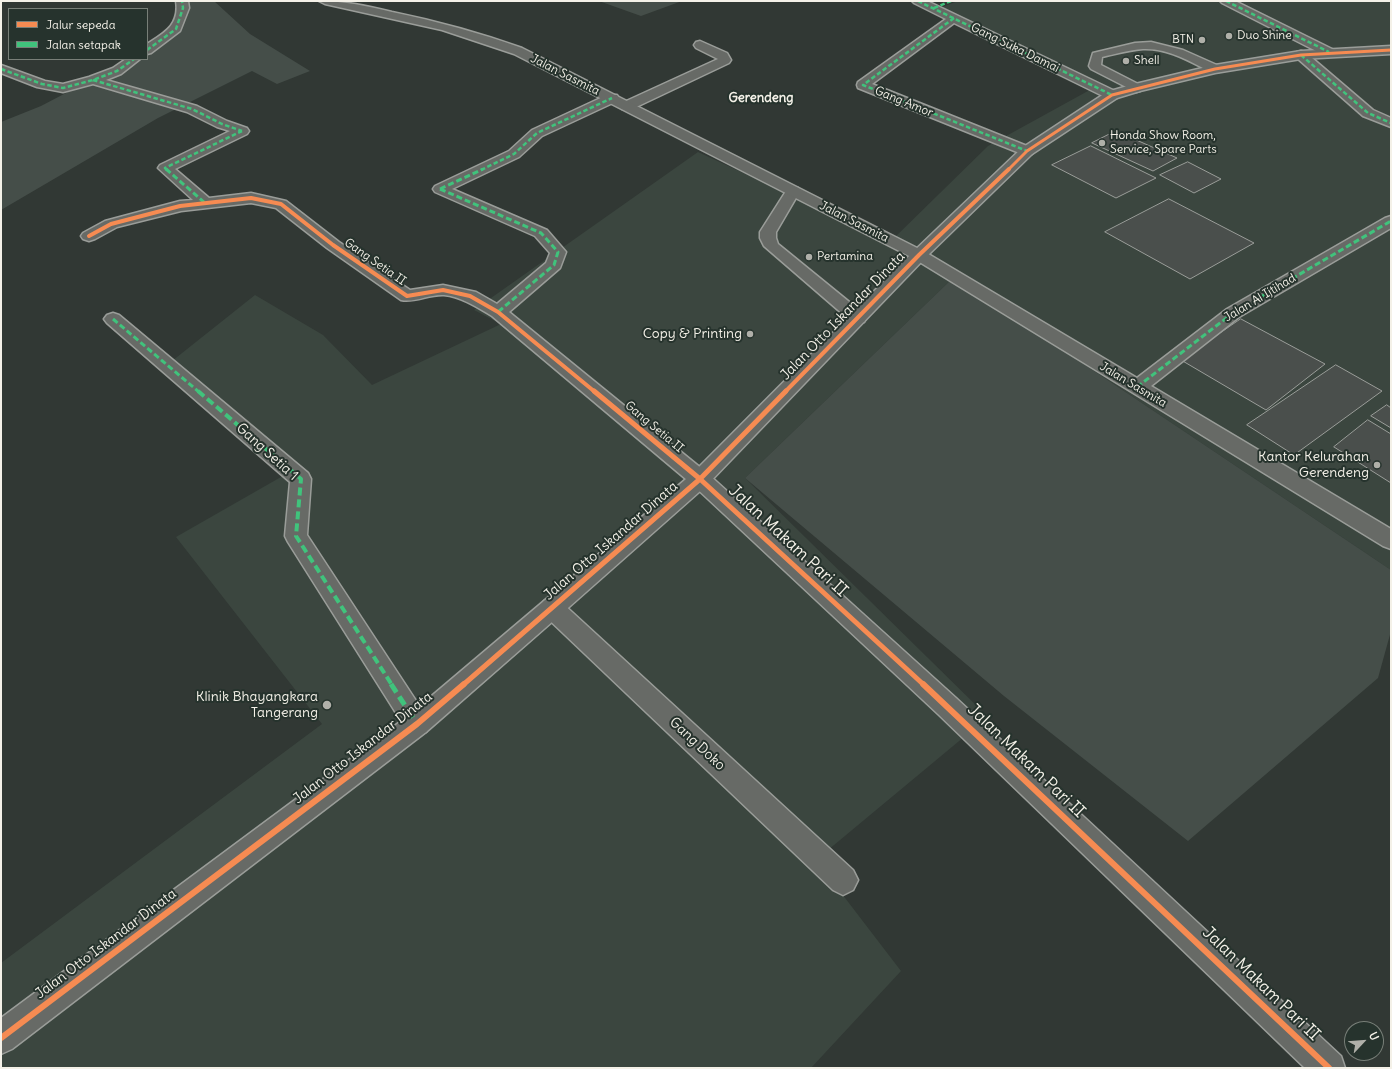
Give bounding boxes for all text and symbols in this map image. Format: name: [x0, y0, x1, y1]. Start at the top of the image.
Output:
legend: [8, 8, 148, 60]
text: Jalur sepeda: [46, 17, 116, 32]
street label: Gang Suka Damai: [968, 20, 1062, 76]
place label: Duo Shine: [1237, 29, 1292, 43]
marker: Duo Shine: [1224, 31, 1234, 41]
place label: BTN: [1172, 33, 1194, 47]
marker: BTN: [1197, 35, 1207, 45]
text: Jalan setapak: [46, 37, 121, 52]
street label: Jalan Sasmita: [528, 51, 602, 99]
place label: Shell: [1134, 54, 1159, 68]
marker: Shell: [1121, 56, 1131, 66]
street label: Gang Amor: [873, 84, 935, 120]
district label: Gerendeng: [728, 90, 794, 106]
place label: Honda Show Room, Service, Spare Parts: [1110, 129, 1217, 157]
marker: Honda Show Room, Service, Spare Parts: [1097, 138, 1107, 148]
street label: Jalan Sasmita: [817, 198, 891, 246]
street label: Gang Setia II: [341, 235, 409, 289]
street label: Jalan Otto Iskandar Dinata: [777, 248, 909, 384]
place label: Pertamina: [817, 250, 873, 264]
marker: Pertamina: [804, 252, 814, 262]
street label: Jalan Al Ijtihad: [1222, 271, 1298, 325]
place label: Copy & Printing: [643, 326, 742, 342]
marker: Copy & Printing: [745, 329, 755, 339]
street label: Jalan Sasmita: [1097, 359, 1169, 411]
street label: Gang Setia II: [622, 398, 686, 456]
street label: Gang Setia 1: [233, 420, 301, 484]
place label: Kantor Kelurahan Gerendeng: [1258, 449, 1369, 482]
marker: Kantor Kelurahan Gerendeng: [1372, 460, 1382, 470]
street label: Jalan Otto Iskandar Dinata: [541, 478, 681, 604]
street label: Jalan Makam Pari II: [724, 481, 852, 601]
street label: Jalan Otto Iskandar Dinata: [290, 688, 436, 808]
place label: Klinik Bhayangkara Tangerang: [196, 689, 318, 722]
marker: Klinik Bhayangkara Tangerang: [321, 699, 333, 711]
street label: Jalan Makam Pari II: [963, 700, 1089, 822]
street label: Gang Doko: [666, 714, 728, 774]
street label: Jalan Otto Iskandar Dinata: [32, 886, 180, 1002]
street label: Jalan Makam Pari II: [1198, 923, 1324, 1045]
north arrow: [1344, 1021, 1384, 1061]
text: U: [1366, 1030, 1382, 1043]

